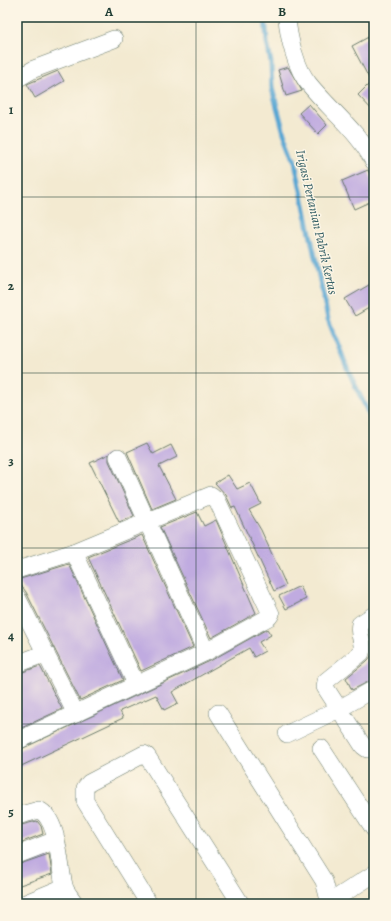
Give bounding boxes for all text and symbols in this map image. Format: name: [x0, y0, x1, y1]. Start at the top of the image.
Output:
text: A: [104, 3, 114, 20]
text: B: [278, 3, 286, 20]
text: 1: [9, 101, 14, 118]
water label: Irigasi Pertanian Pabrik Kertas: [292, 148, 342, 297]
text: 2: [8, 277, 15, 294]
text: 3: [8, 452, 14, 469]
text: 4: [8, 627, 14, 644]
text: 5: [8, 803, 14, 820]

